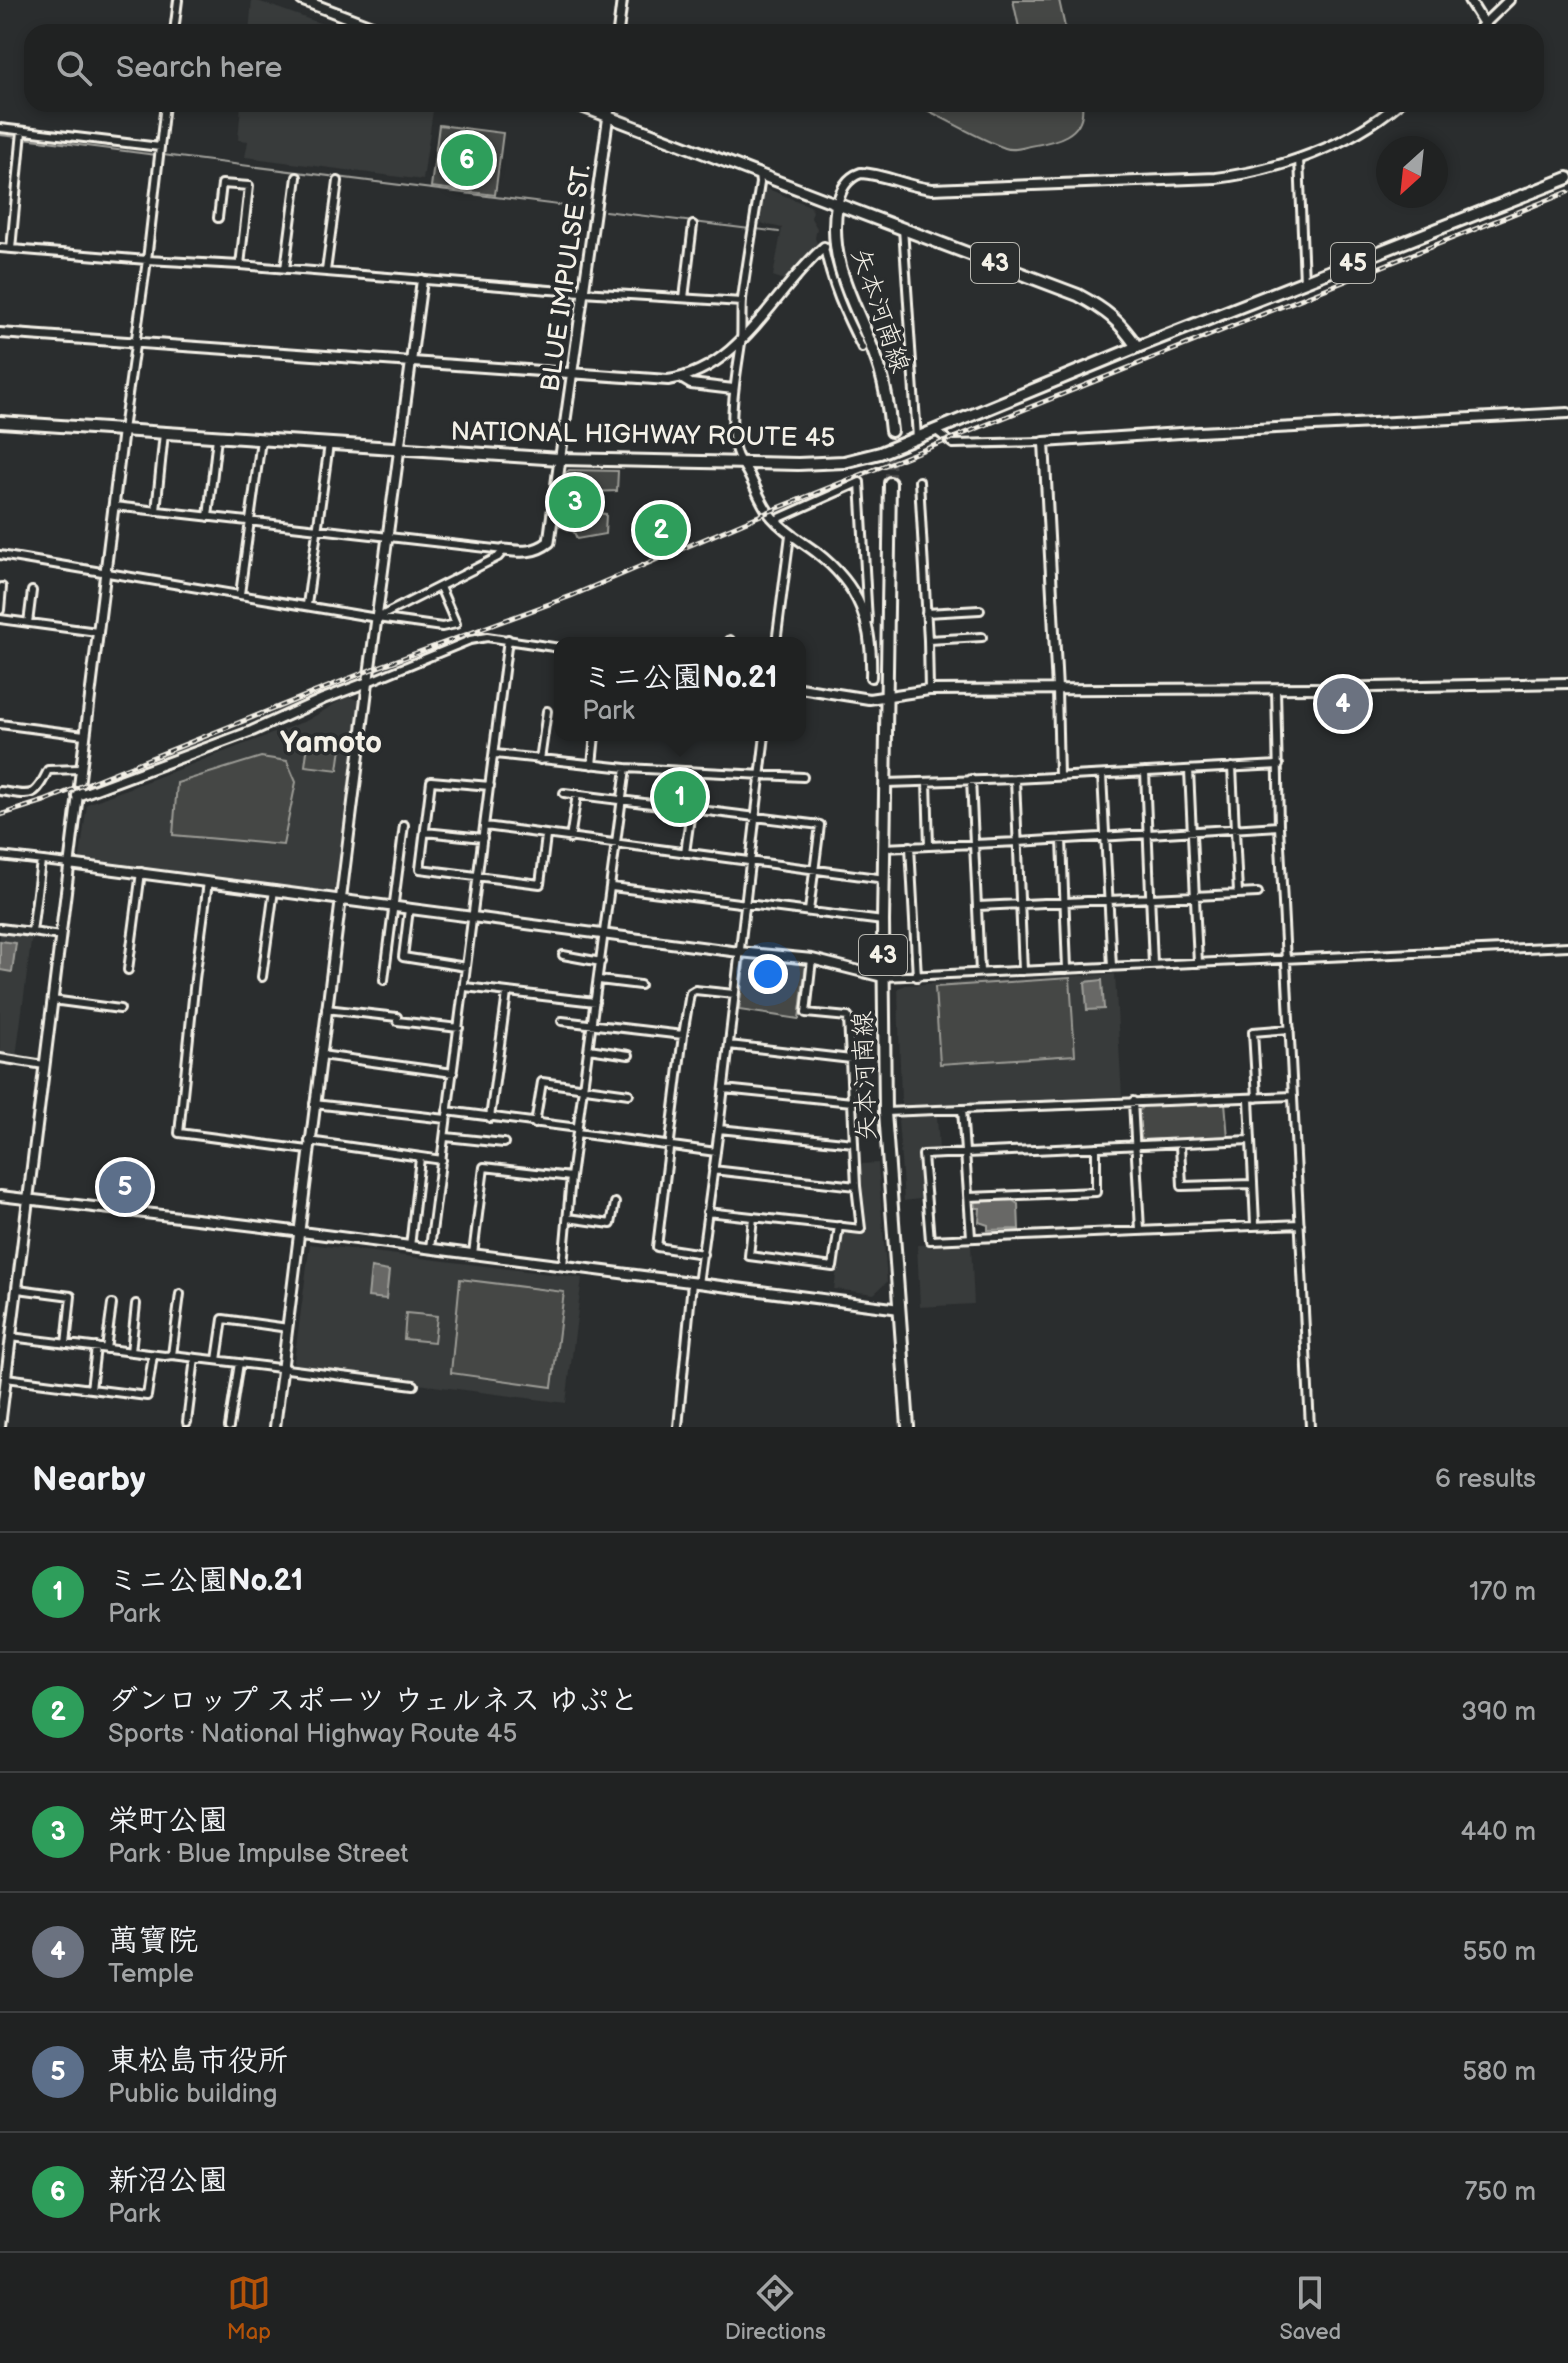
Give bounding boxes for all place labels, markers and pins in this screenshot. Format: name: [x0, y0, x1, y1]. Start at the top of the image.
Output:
pin: 6: [441, 130, 493, 190]
pin: 3: [549, 472, 601, 532]
pin: 2: [635, 500, 687, 560]
pin: 4: [1317, 674, 1369, 734]
pin: 1: [654, 767, 706, 827]
pin: 5: [99, 1157, 151, 1217]

